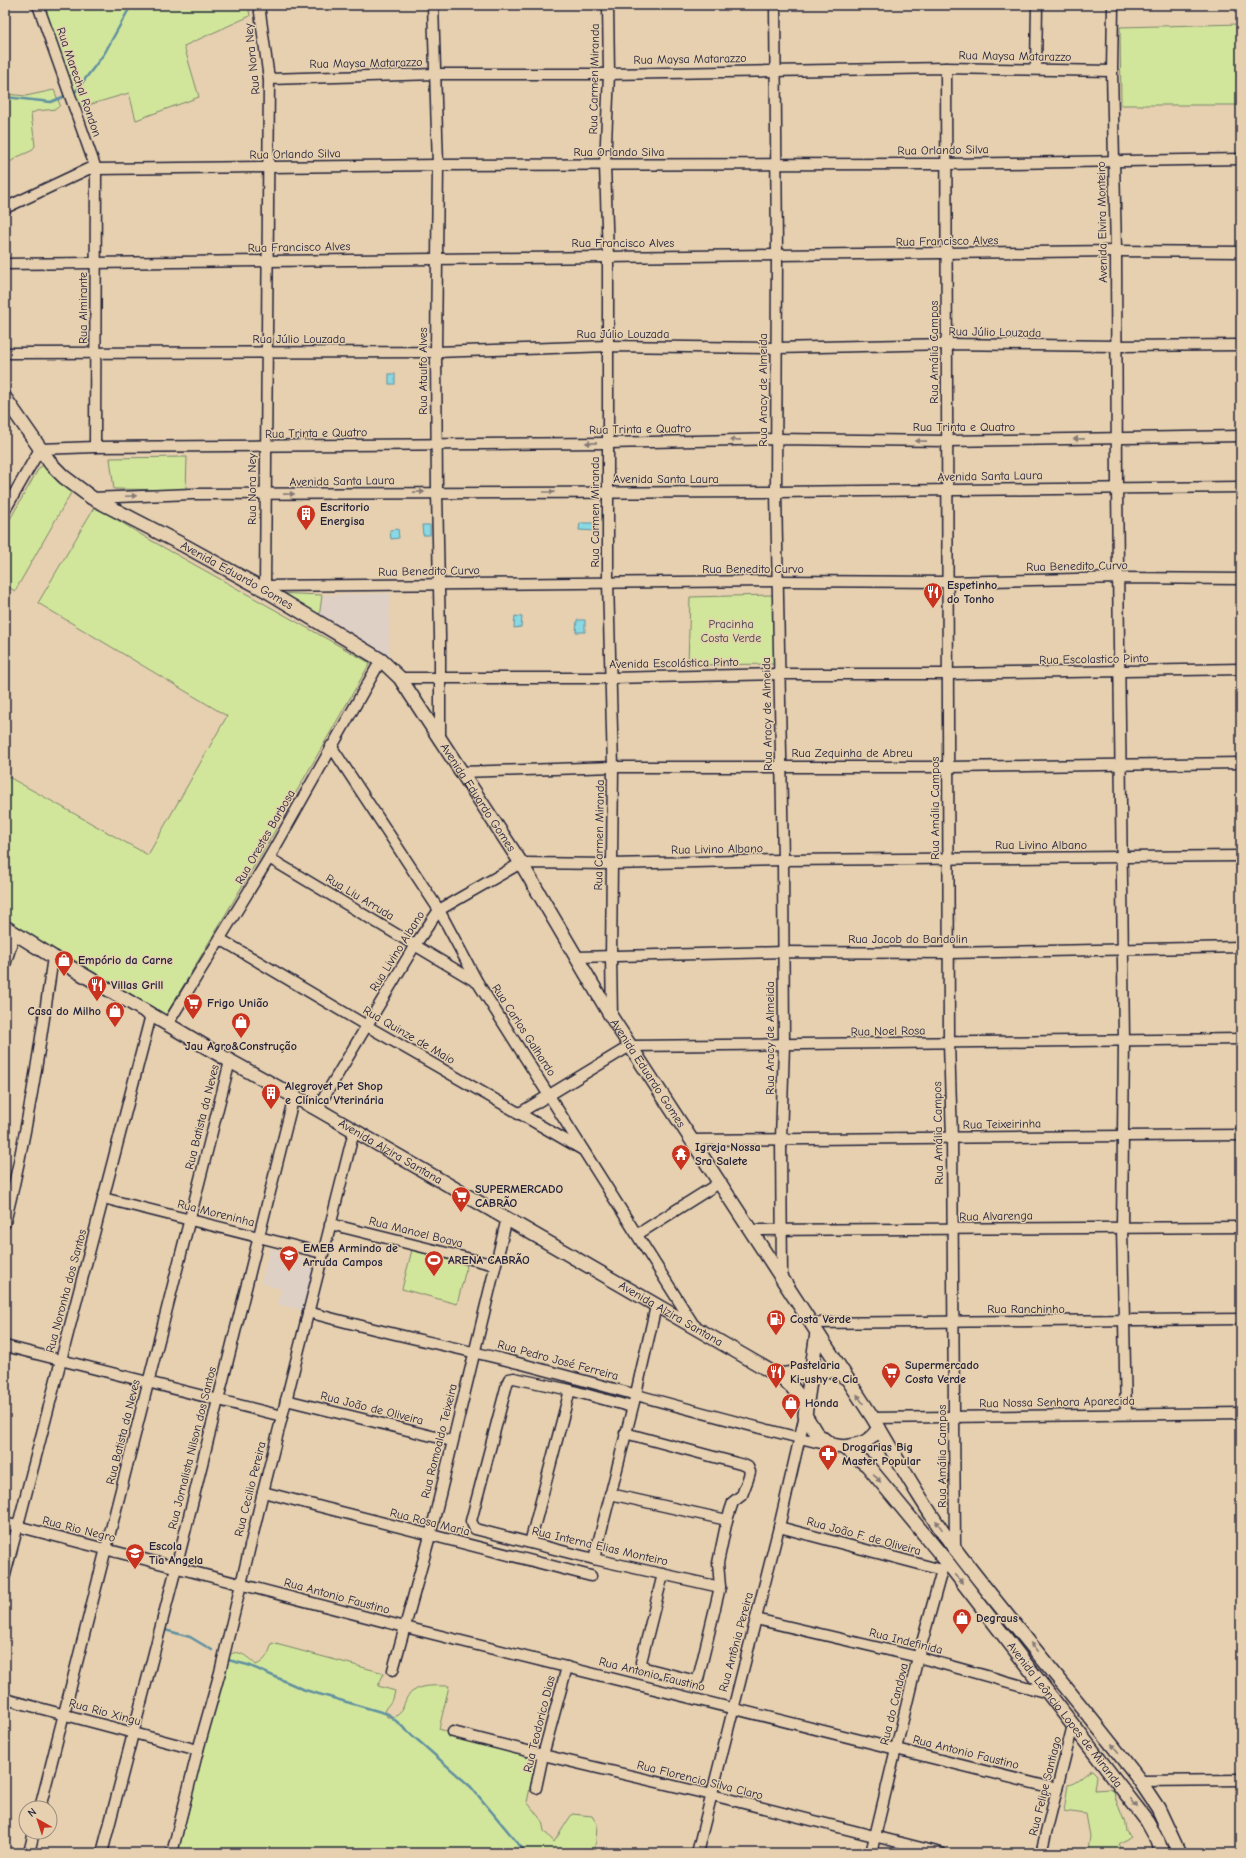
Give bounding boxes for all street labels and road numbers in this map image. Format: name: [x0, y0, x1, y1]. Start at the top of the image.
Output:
street label: Rua Nora Ney: [241, 22, 263, 95]
street label: Rua Carmen Miranda: [586, 23, 602, 135]
street label: Rua Marechal Rondon: [54, 26, 104, 138]
street label: Rua Maysa Matarazzo: [958, 48, 1072, 64]
street label: Rua Maysa Matarazzo: [633, 51, 747, 67]
street label: Rua Maysa Matarazzo: [309, 55, 423, 71]
street label: Rua Orlando Silva: [897, 142, 989, 158]
street label: Rua Orlando Silva: [573, 145, 665, 159]
street label: Rua Orlando Silva: [249, 146, 341, 162]
street label: Avenida Elvira Monteiro: [1094, 161, 1110, 283]
street label: Rua Francisco Alves: [896, 233, 998, 249]
street label: Rua Francisco Alves: [572, 236, 674, 250]
street label: Rua Francisco Alves: [248, 239, 350, 255]
street label: Rua Almirante: [76, 272, 90, 344]
street label: Rua Amália Campos: [927, 300, 941, 404]
street label: Rua Júlio Louzada: [949, 324, 1041, 340]
street label: Rua Ataulfo Alves: [416, 327, 430, 415]
street label: Rua Júlio Louzada: [577, 327, 669, 341]
street label: Rua Júlio Louzada: [253, 332, 345, 346]
street label: Rua Aracy de Almeida: [756, 333, 770, 447]
street label: Rua Trinta e Quatro: [913, 420, 1015, 434]
street label: Rua Trinta e Quatro: [589, 421, 691, 437]
street label: Rua Trinta e Quatro: [265, 425, 367, 441]
street label: Rua Nora Ney: [245, 453, 259, 525]
street label: Rua Carmen Miranda: [588, 456, 602, 568]
street label: Avenida Santa Laura: [937, 468, 1043, 484]
street label: Avenida Santa Laura: [613, 472, 719, 486]
street label: Avenida Santa Laura: [289, 473, 395, 489]
street label: Avenida Eduardo Gomes: [178, 538, 296, 612]
street label: Rua Benedito Curvo: [1026, 558, 1128, 574]
street label: Rua Benedito Curvo: [702, 562, 804, 576]
street label: Rua Benedito Curvo: [378, 563, 480, 579]
street label: Rua Escolastico Pinto: [1039, 651, 1149, 667]
street label: Avenida Escolástica Pinto: [609, 655, 739, 671]
street label: Rua Aracy de Almeida: [759, 657, 775, 771]
street label: Avenida Eduardo Gomes: [437, 740, 519, 854]
street label: Rua Zequinha de Abreu: [791, 746, 913, 760]
street label: Rua Amália Campos: [928, 756, 942, 860]
street label: Rua Carmen Miranda: [591, 779, 607, 891]
street label: Rua Orestes Barbosa: [232, 787, 298, 887]
street label: Rua Livino Albano: [995, 838, 1087, 852]
street label: Rua Livino Albano: [671, 841, 763, 857]
street label: Rua Liu Arruda: [323, 871, 397, 923]
street label: Rua Livino Albano: [367, 908, 427, 994]
street label: Rua Jacob do Bandolin: [848, 932, 968, 946]
street label: Rua Carlos Galhardo: [489, 981, 559, 1079]
street label: Rua Aracy de Almeida: [763, 981, 777, 1095]
street label: Rua Quinze de Maio: [360, 1003, 458, 1067]
street label: Avenida Eduardo Gomes: [607, 1016, 688, 1130]
street label: Rua Noel Rosa: [850, 1023, 926, 1039]
street label: Rua Batista da Neves: [182, 1063, 222, 1171]
street label: Rua Amália Campos: [930, 1081, 946, 1185]
street label: Avenida Alzira Santana: [336, 1116, 445, 1187]
street label: Rua Teixeirinha: [963, 1116, 1041, 1132]
street label: Rua Moreninha: [176, 1197, 256, 1229]
street label: Rua Alvarenga: [959, 1208, 1033, 1224]
street label: Rua Manoel Boava: [368, 1214, 464, 1250]
street label: Rua Noronha dos Santos: [43, 1228, 89, 1354]
street label: Avenida Alzira Santana: [616, 1278, 725, 1349]
street label: Rua Ranchinho: [987, 1302, 1065, 1316]
street label: Rua Pedro José Ferreira: [496, 1337, 620, 1383]
street label: Rua Jornalista Nilson dos Santos: [165, 1365, 219, 1531]
street label: Rua Batista da Neves: [103, 1378, 143, 1486]
street label: Rua Romoaldo Teixeira: [418, 1382, 460, 1500]
street label: Rua João de Oliveira: [319, 1388, 425, 1428]
street label: Rua Nossa Senhora Aparecida: [979, 1394, 1135, 1410]
street label: Rua Amália Campos: [935, 1404, 949, 1508]
street label: Rua Cecilio Pereira: [231, 1440, 269, 1538]
street label: Rua Rosa Maria: [389, 1505, 471, 1539]
street label: Rua Rio Negro: [41, 1513, 117, 1545]
street label: Rua João F. de Oliveira: [805, 1514, 923, 1558]
street label: Rua Interna Elias Monteiro: [531, 1524, 669, 1568]
street label: Rua Antonio Faustino: [283, 1575, 391, 1617]
street label: Rua Antônia Pereira: [716, 1591, 756, 1693]
street label: Rua Indefinida: [868, 1625, 944, 1657]
street label: Avenida Leôncio Lopes de Miranda: [1004, 1639, 1126, 1790]
street label: Rua Antonio Faustino: [597, 1654, 707, 1694]
street label: Rua do Candova: [877, 1662, 911, 1746]
street label: Rua Teodorico Dias: [520, 1674, 558, 1774]
street label: Rua Rio Xingu: [68, 1696, 142, 1728]
street label: Rua Antonio Faustino: [911, 1732, 1021, 1772]
street label: Rua Felipe Santiago: [1026, 1735, 1064, 1837]
street label: Rua Florencio Silva Claro: [635, 1758, 765, 1802]

